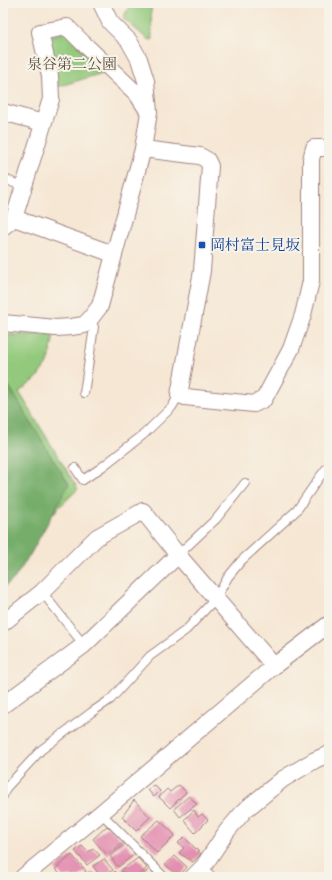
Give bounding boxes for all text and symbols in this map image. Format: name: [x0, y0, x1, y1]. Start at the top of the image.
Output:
park label: 泉谷第二公園: [27, 55, 117, 73]
place label: 岡村富士見坂: [210, 236, 300, 254]
marker: 岡村富士見坂: [197, 240, 207, 250]

